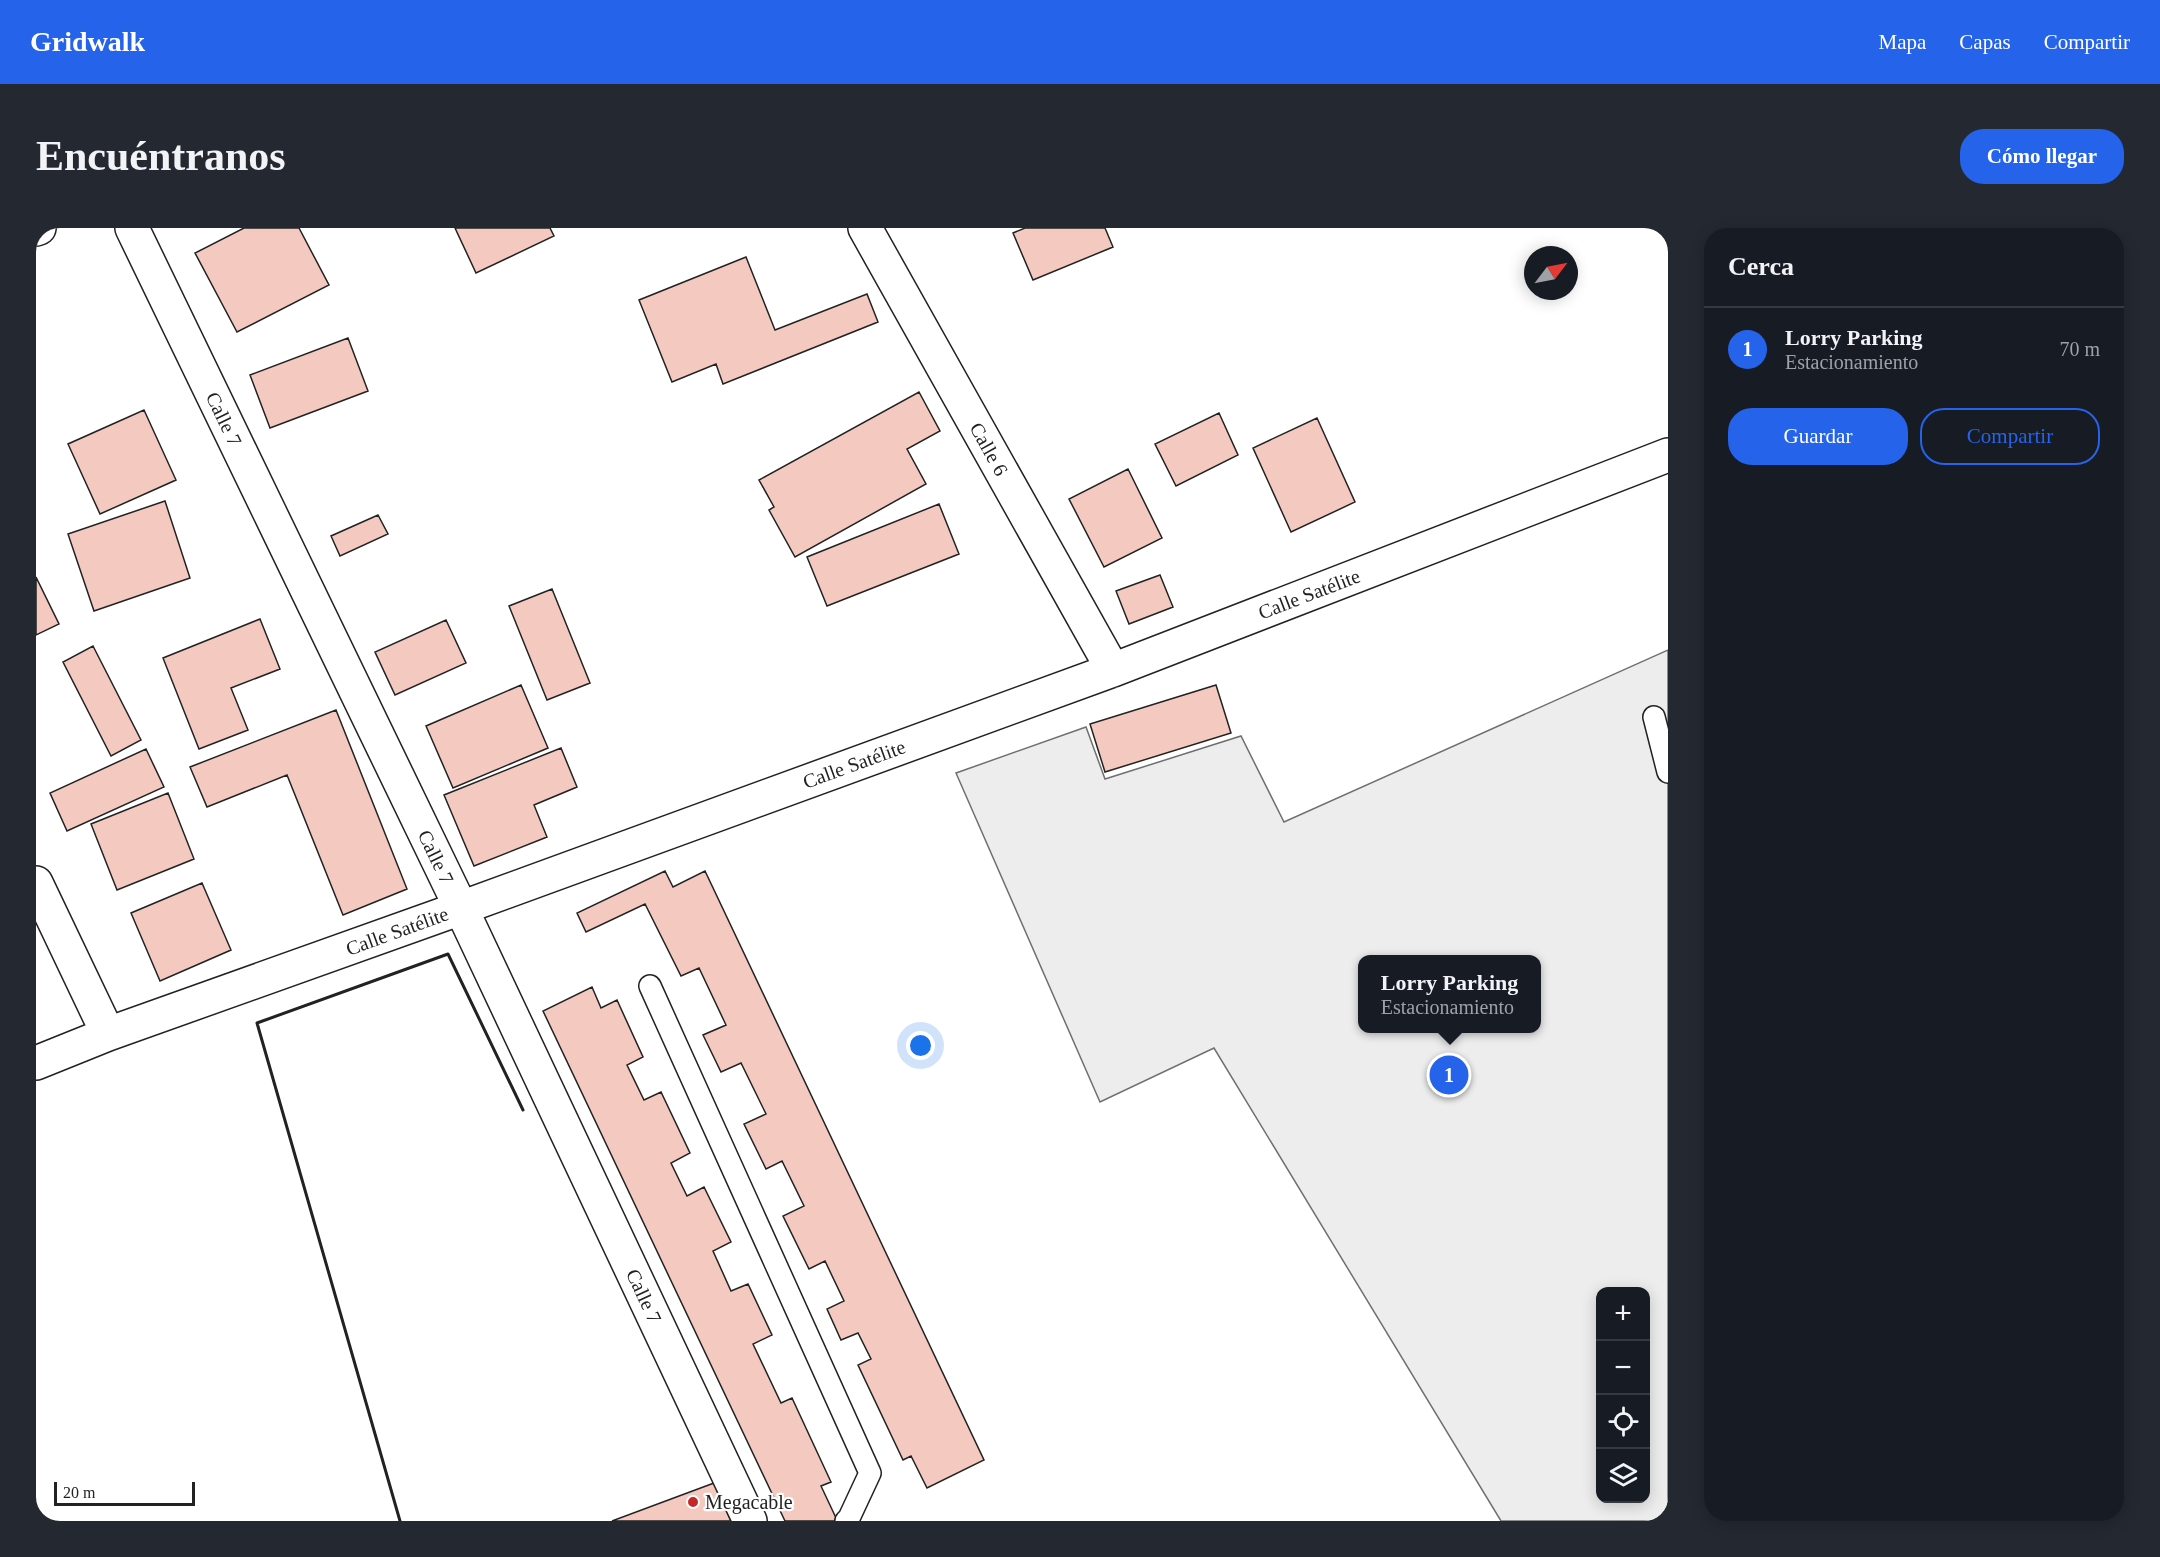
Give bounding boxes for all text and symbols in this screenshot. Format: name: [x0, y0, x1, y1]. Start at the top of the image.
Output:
text: Gridwalk: [30, 26, 145, 57]
text: Mapa: [1879, 30, 1926, 54]
text: Capas: [1959, 30, 2011, 54]
text: Compartir: [2044, 30, 2130, 54]
button: Cómo llegar: [1960, 129, 2124, 184]
text: Encuéntranos: [36, 133, 286, 179]
north arrow: [1524, 246, 1578, 300]
text: Cerca: [1728, 252, 1794, 281]
text: Lorry Parking: [1785, 325, 1923, 350]
text: 1: [1743, 338, 1753, 360]
text: 70 m: [2059, 338, 2100, 360]
text: Estacionamiento: [1785, 351, 1918, 373]
street label: Calle 7: [202, 388, 246, 450]
button: Guardar: [1728, 408, 1908, 465]
button: Compartir: [1920, 408, 2100, 465]
street label: Calle 6: [966, 419, 1012, 479]
street label: Calle Satélite: [1255, 564, 1363, 623]
street label: Calle Satélite: [800, 735, 908, 793]
street label: Calle 7: [414, 826, 458, 888]
street label: Calle Satélite: [343, 902, 451, 960]
popup: [1358, 955, 1541, 1033]
text: Lorry Parking: [1381, 970, 1518, 995]
text: Estacionamiento: [1381, 996, 1514, 1018]
your location: [906, 1031, 935, 1060]
pin: 1: [1430, 1052, 1468, 1098]
street label: Calle 7: [622, 1265, 666, 1327]
map controls: [1596, 1287, 1650, 1503]
button: +: [1596, 1287, 1650, 1341]
button: −: [1596, 1341, 1650, 1395]
button: locate: [1596, 1395, 1650, 1449]
button: layers: [1596, 1449, 1650, 1503]
scale bar: [54, 1479, 195, 1506]
text: 20 m: [63, 1484, 95, 1501]
place label: Megacable: [705, 1491, 793, 1514]
marker: Megacable: [686, 1495, 700, 1509]

